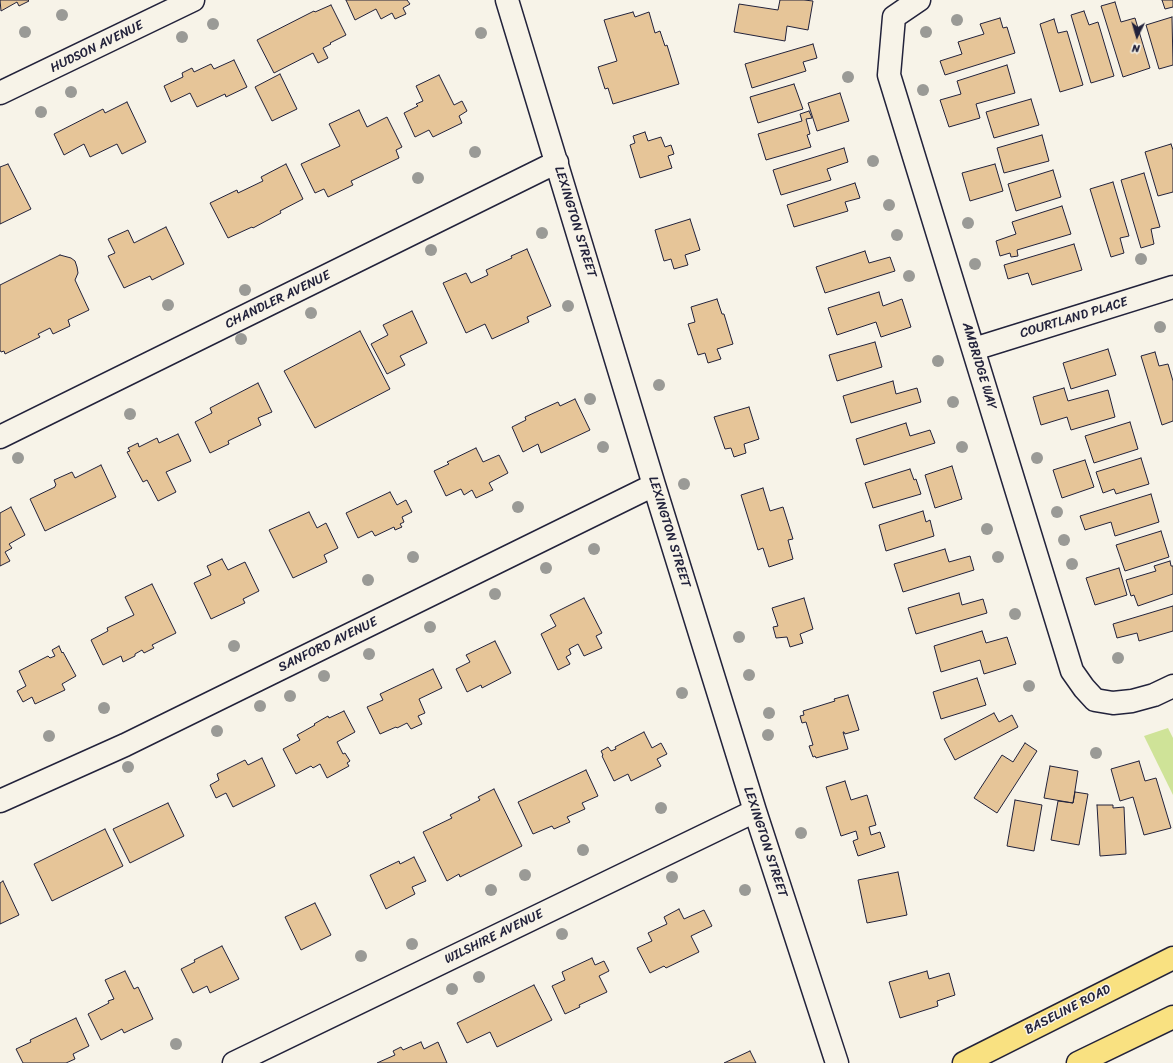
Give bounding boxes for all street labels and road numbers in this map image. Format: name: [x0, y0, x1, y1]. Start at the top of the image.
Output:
street label: HUDSON AVENUE: [48, 18, 146, 76]
street label: LEXINGTON STREET: [551, 165, 599, 279]
street label: CHANDLER AVENUE: [223, 268, 333, 332]
street label: COURTLAND PLACE: [1018, 294, 1130, 342]
street label: AMBRIDGE WAY: [958, 320, 1000, 412]
street label: LEXINGTON STREET: [645, 475, 693, 589]
street label: SANFORD AVENUE: [276, 614, 380, 676]
street label: LEXINGTON STREET: [740, 785, 790, 899]
street label: WILSHIRE AVENUE: [442, 906, 546, 968]
street label: BASELINE ROAD: [1022, 982, 1114, 1038]

